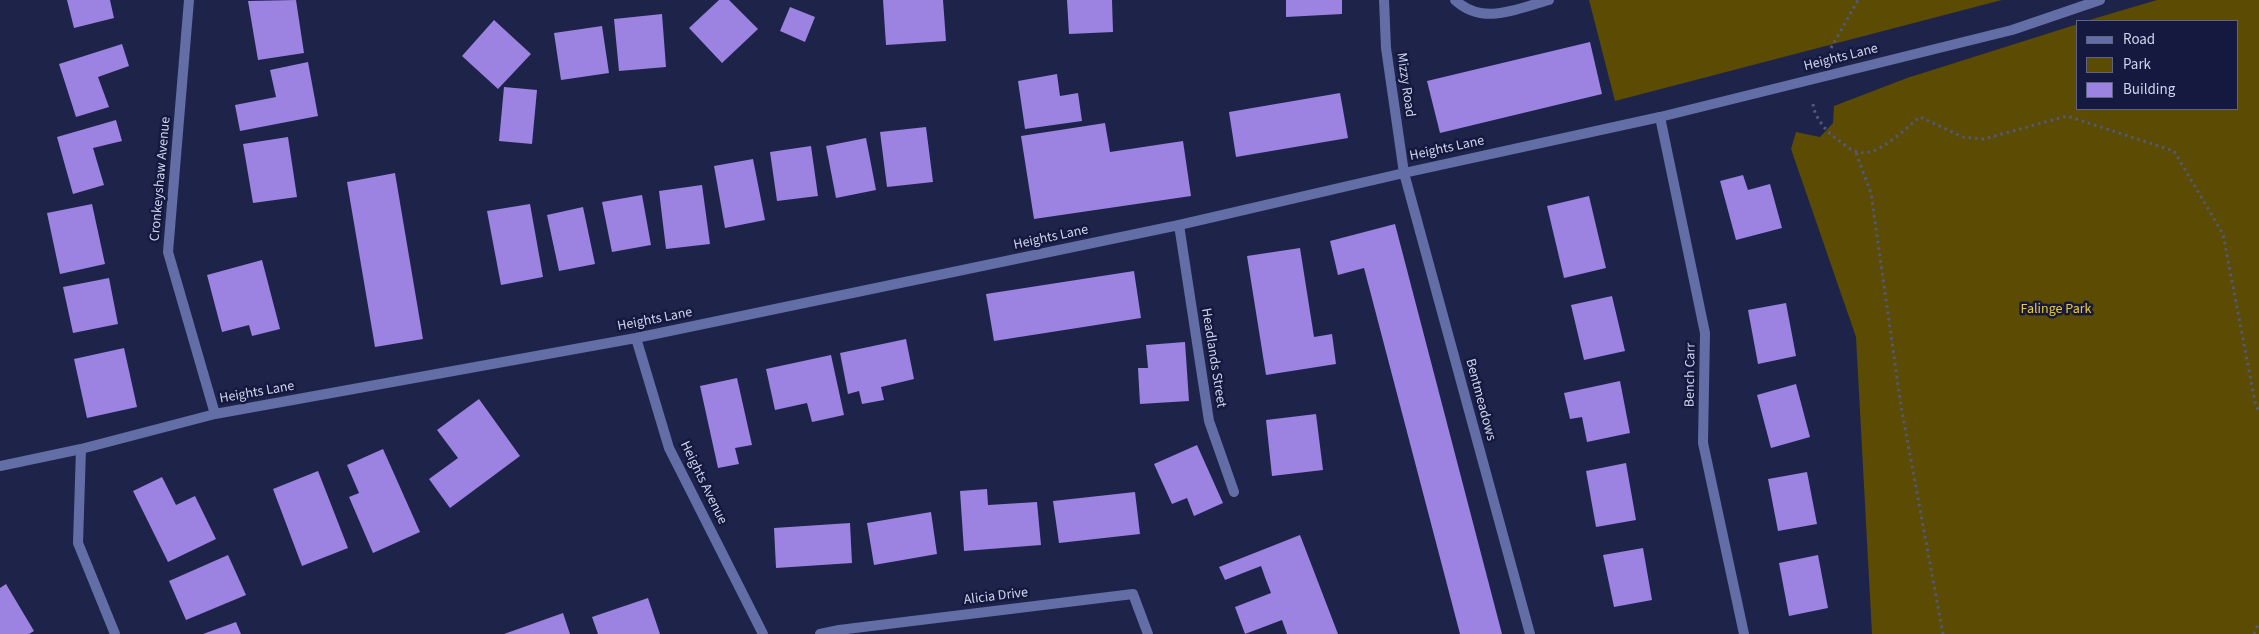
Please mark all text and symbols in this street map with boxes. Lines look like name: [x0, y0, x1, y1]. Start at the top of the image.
legend: [2076, 20, 2239, 110]
text: Road: [2123, 29, 2155, 50]
street label: Heights Lane: [1802, 41, 1880, 75]
street label: Mizzy Road: [1392, 52, 1418, 118]
text: Park: [2123, 54, 2151, 75]
text: Building: [2123, 79, 2175, 100]
street label: Cronkeyshaw Avenue: [147, 116, 175, 242]
street label: Heights Lane: [1408, 133, 1486, 165]
street label: Heights Lane: [1012, 222, 1090, 254]
park label: Falinge Park: [2021, 302, 2091, 318]
street label: Heights Lane: [616, 305, 694, 335]
street label: Headlands Street: [1197, 307, 1229, 409]
street label: Bench Carr: [1682, 343, 1700, 407]
street label: Bentmeadows: [1461, 357, 1499, 443]
street label: Heights Lane: [218, 378, 296, 408]
street label: Heights Avenue: [676, 439, 730, 527]
street label: Alicia Drive: [963, 585, 1029, 609]

